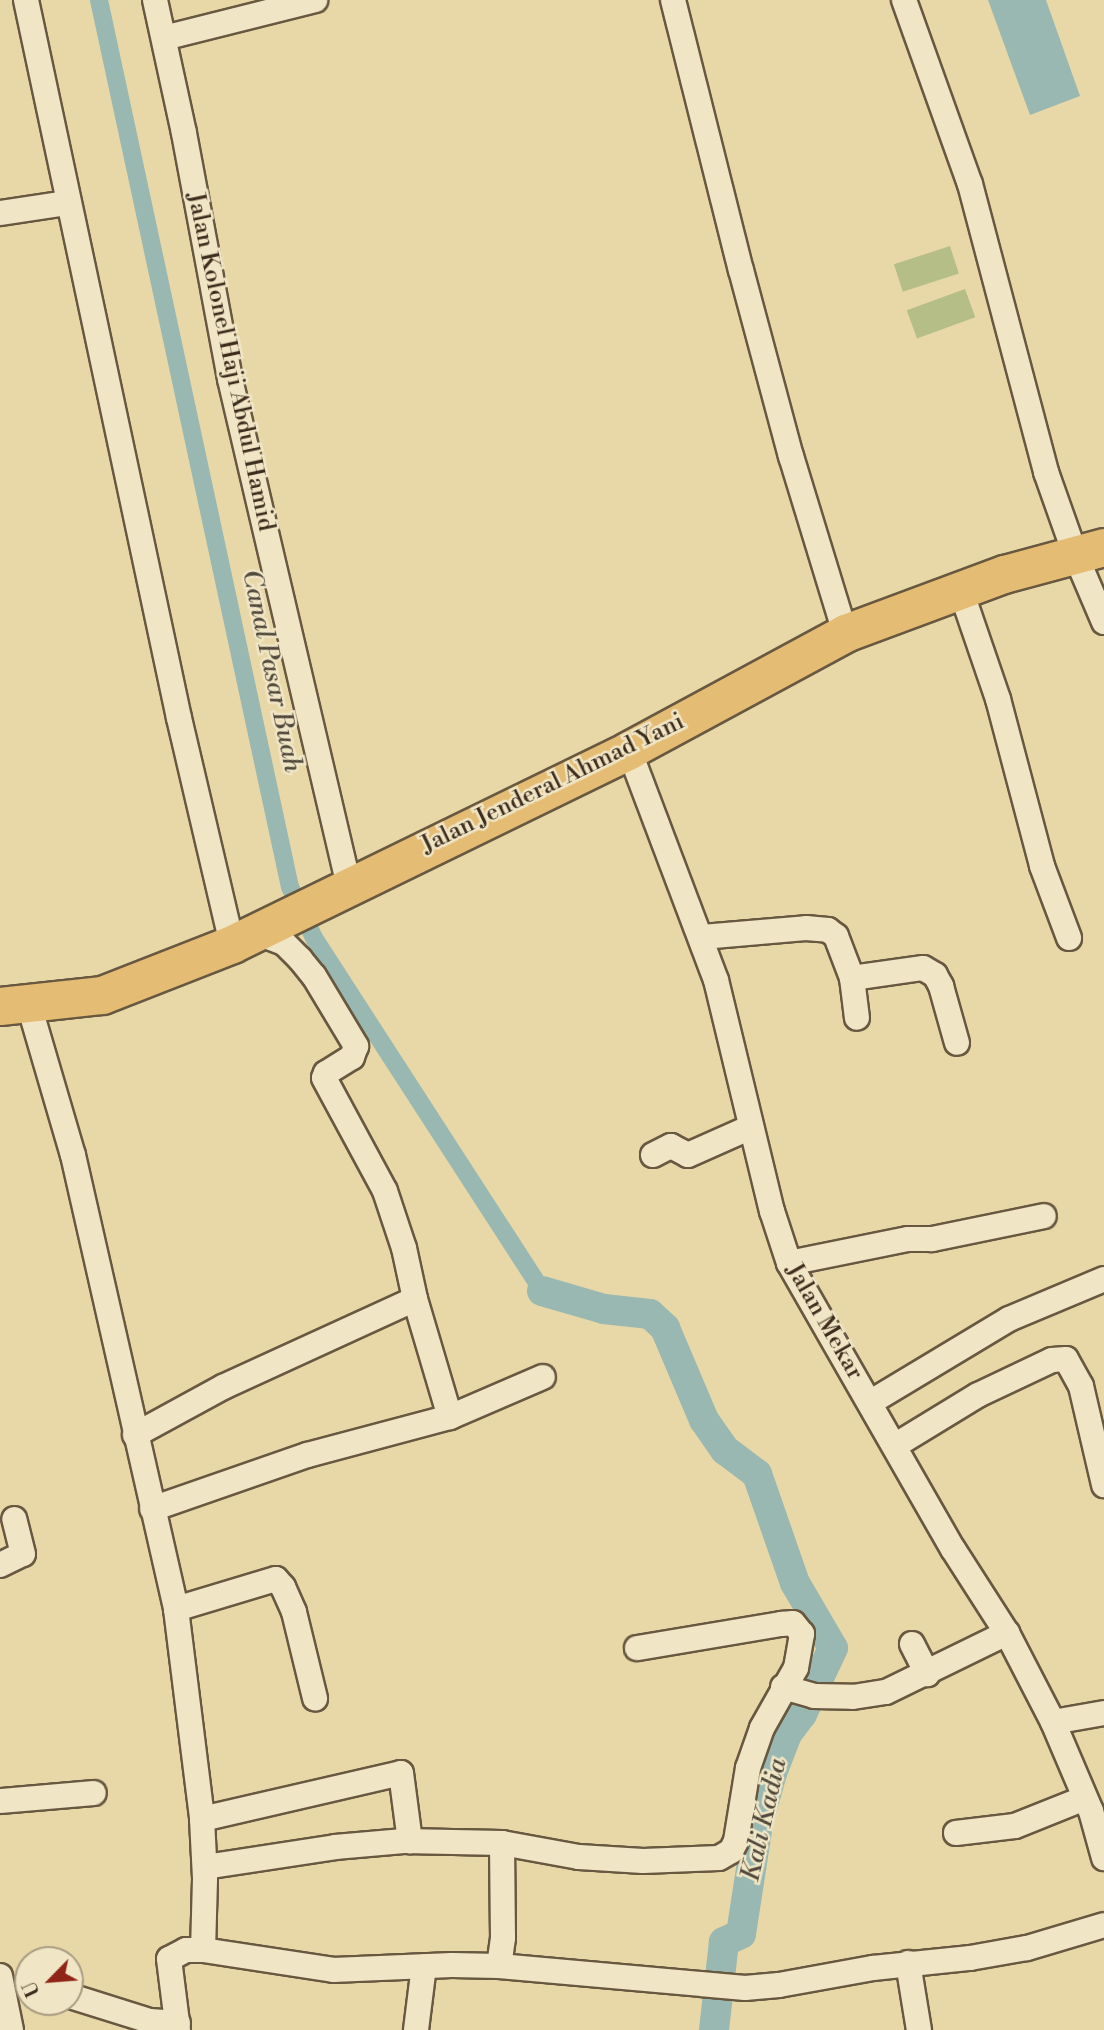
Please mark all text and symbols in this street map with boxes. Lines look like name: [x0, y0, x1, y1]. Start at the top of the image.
street label: Jalan Kolonel Haji Abdul Hamid: [180, 190, 280, 534]
water label: Canal Pasar Buah: [234, 567, 308, 775]
street label: Jalan Jenderal Ahmad Yani: [417, 708, 689, 860]
street label: Jalan Mekar: [779, 1259, 869, 1385]
water label: Kali Kadia: [736, 1755, 794, 1885]
north arrow: [14, 1946, 84, 2016]
text: U: [18, 1977, 46, 2001]

